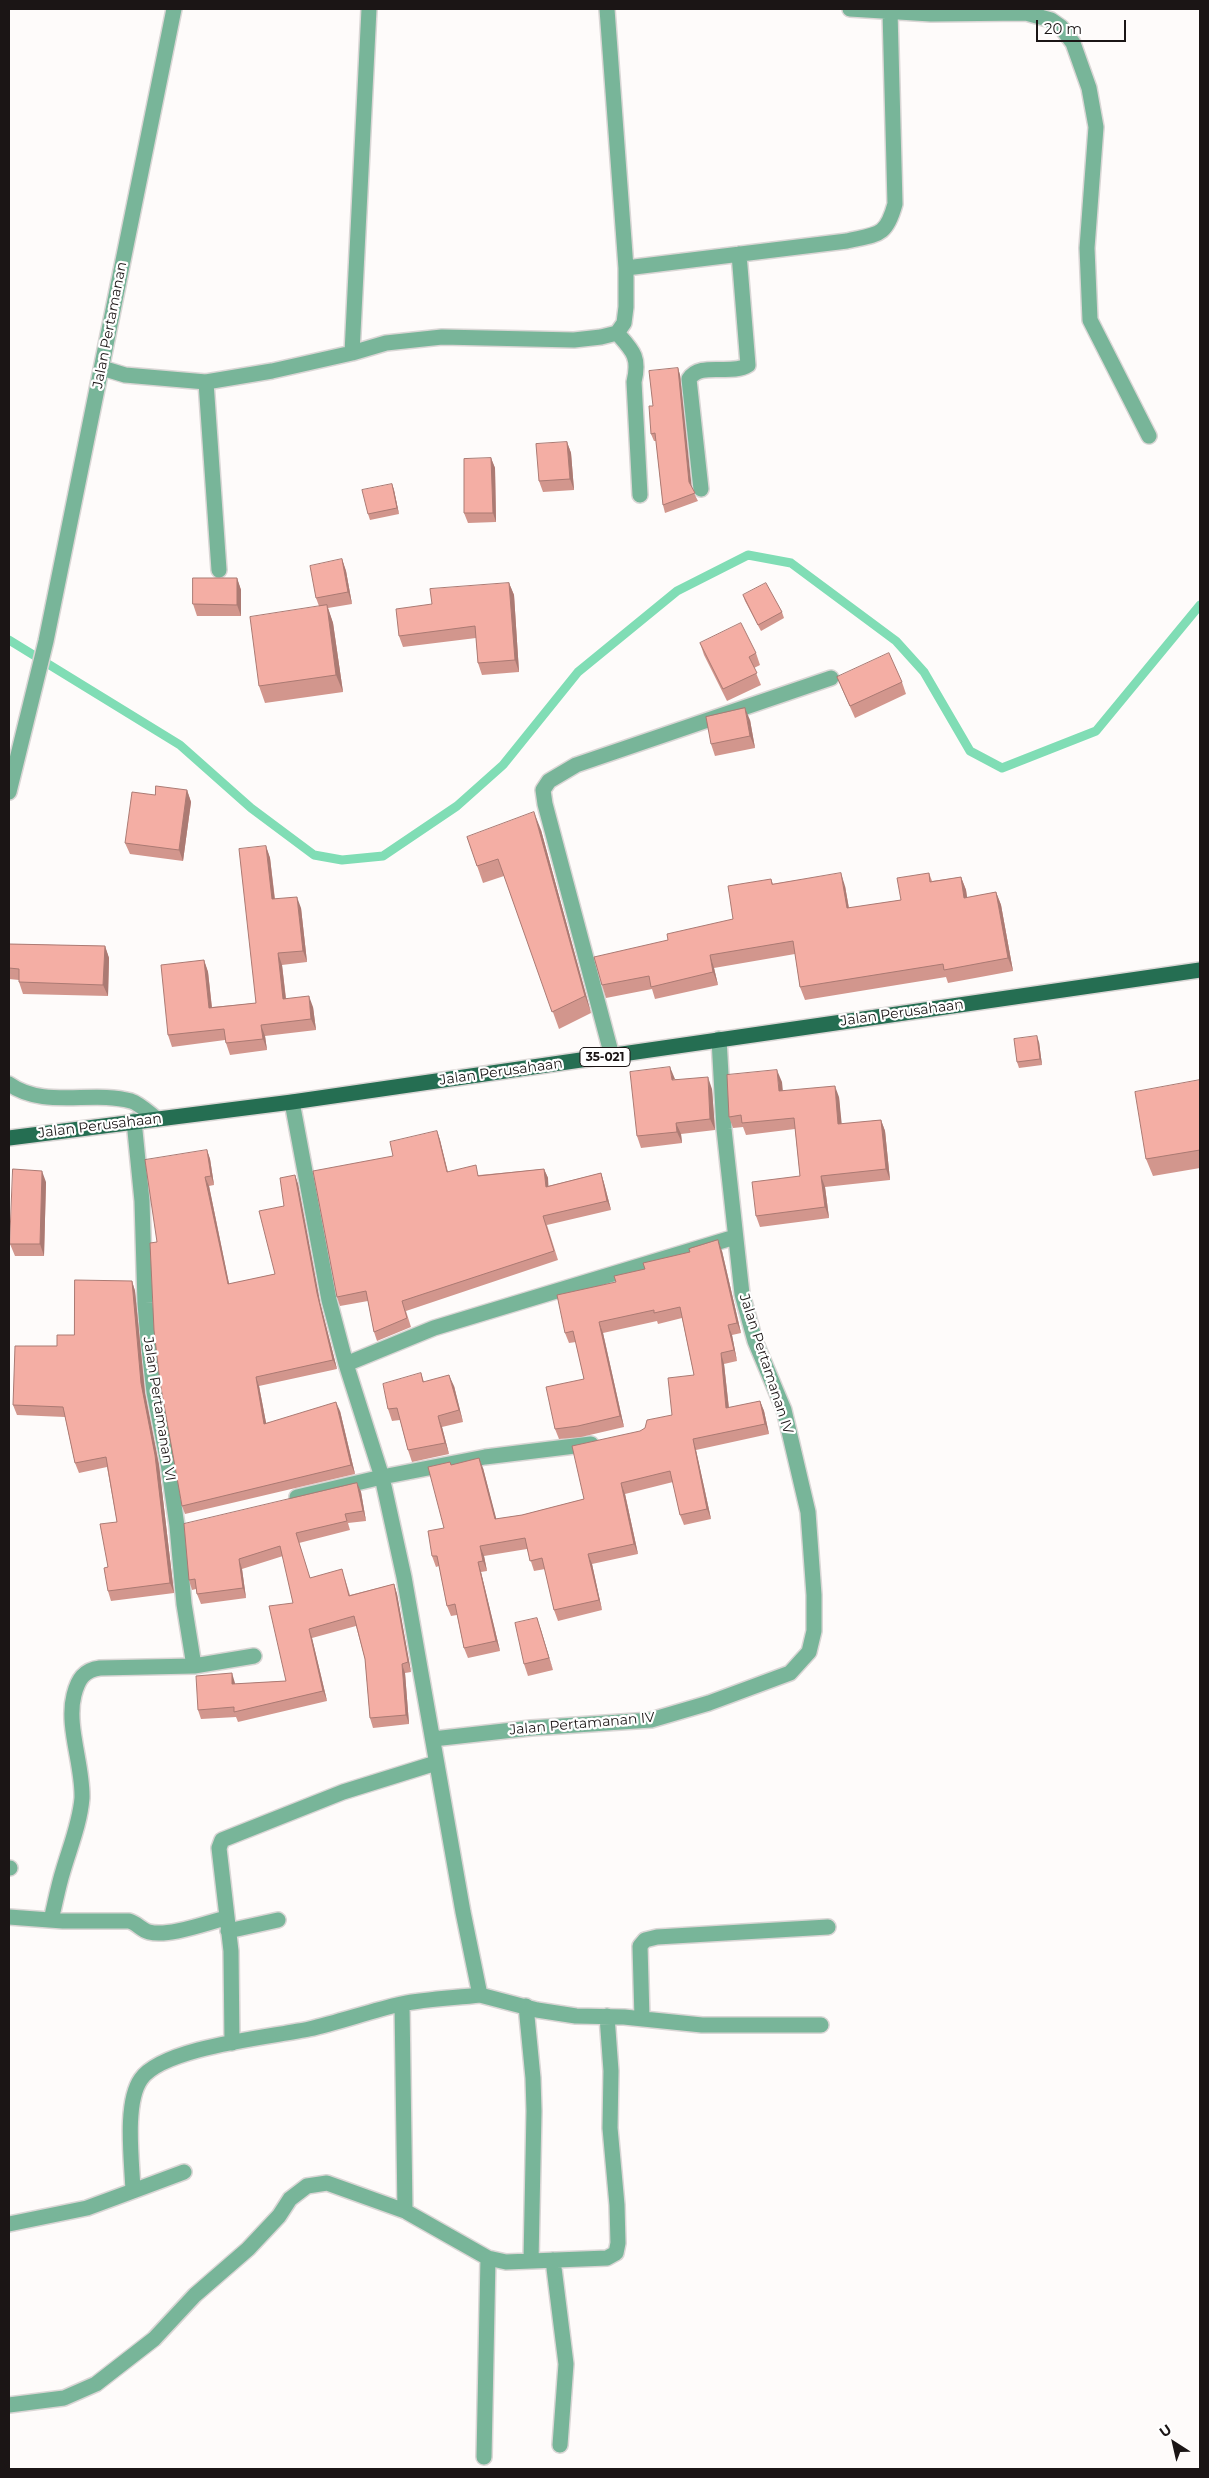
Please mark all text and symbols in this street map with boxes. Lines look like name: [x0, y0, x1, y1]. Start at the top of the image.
scale bar: [1039, 10, 1129, 42]
text: 20 m: [1044, 19, 1082, 38]
street label: Jalan Pertamanan: [89, 260, 131, 390]
street label: Jalan Perusahaan: [839, 996, 965, 1030]
road number: 35-021: [580, 1048, 630, 1066]
street label: Jalan Perusahaan: [438, 1055, 564, 1089]
street label: Jalan Perusahaan: [37, 1110, 163, 1142]
street label: Jalan Pertamanan IV: [735, 1292, 797, 1436]
street label: Jalan Pertamanan VI: [139, 1336, 179, 1482]
street label: Jalan Pertamanan IV: [509, 1709, 655, 1739]
north arrow: [1149, 2418, 1199, 2468]
text: U: [1156, 2420, 1175, 2441]

